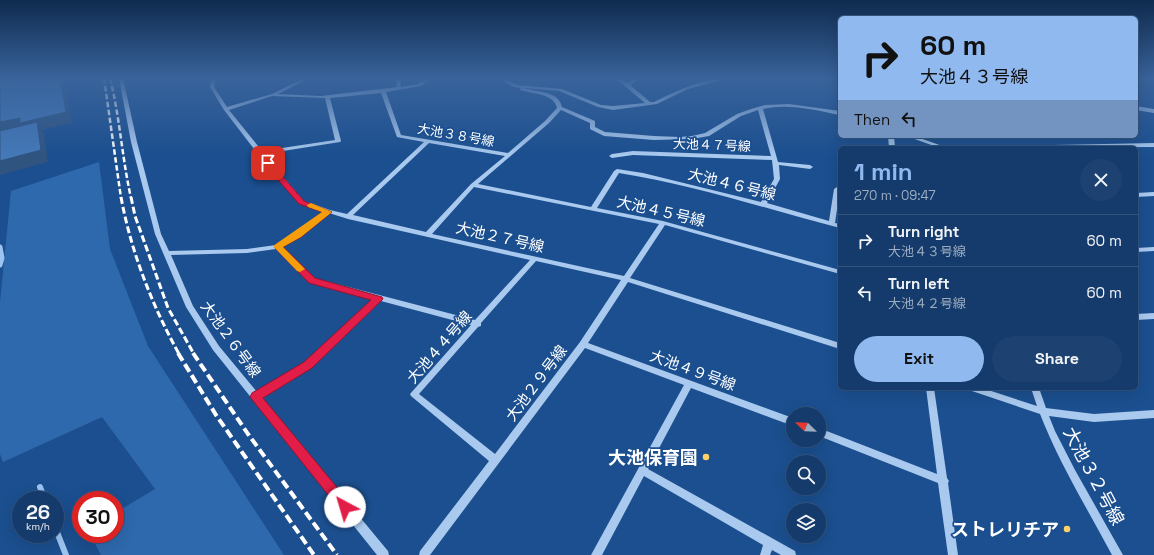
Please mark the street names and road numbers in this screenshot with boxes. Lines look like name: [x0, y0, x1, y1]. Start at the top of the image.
street label: 大池３８号線: [416, 120, 496, 150]
street label: 大池４７号線: [673, 135, 751, 155]
street label: 大池４６号線: [686, 164, 778, 204]
street label: 大池４５号線: [615, 192, 707, 230]
street label: 大池２７号線: [454, 218, 546, 256]
street label: 大池２６号線: [197, 297, 265, 381]
street label: 大池４４号線: [402, 307, 476, 387]
street label: 大池２９号線: [501, 341, 571, 425]
street label: 大池４９号線: [647, 346, 739, 394]
street label: 大池３２号線: [1058, 423, 1130, 529]

